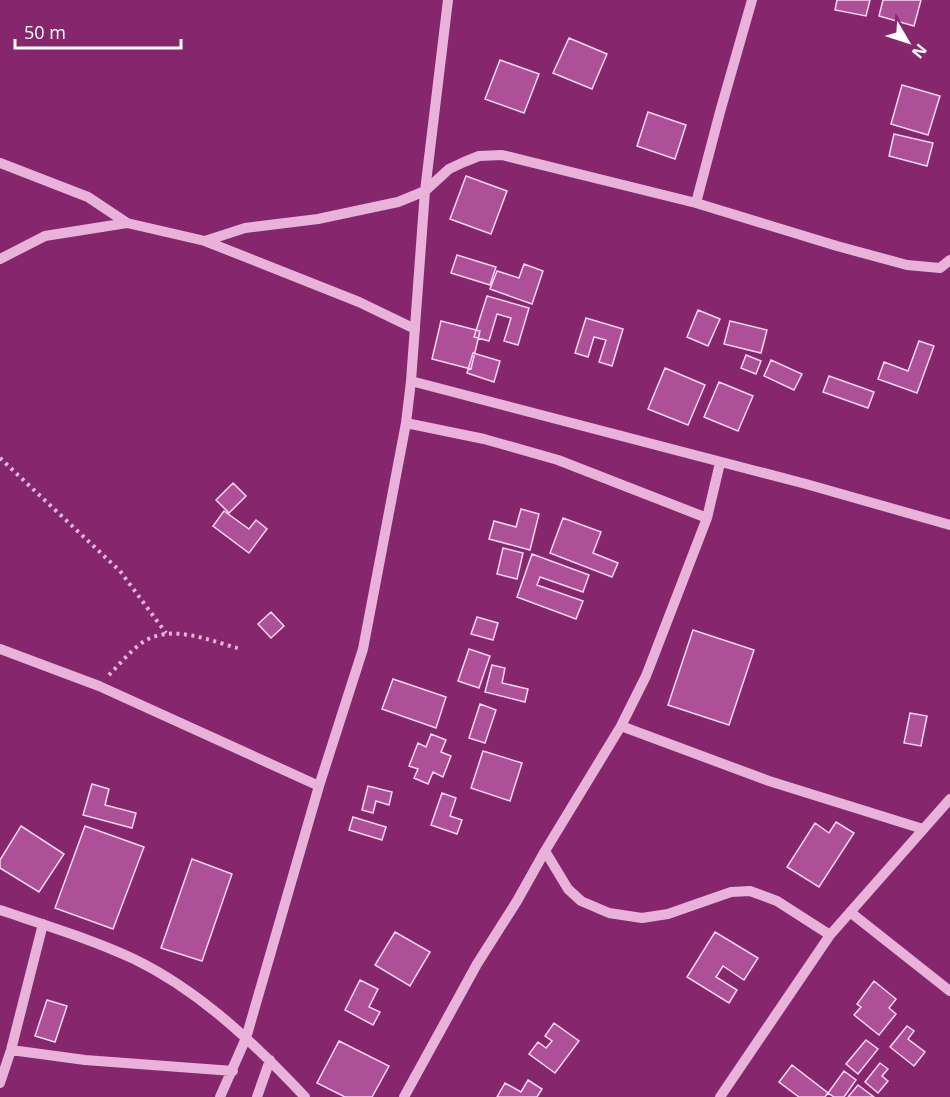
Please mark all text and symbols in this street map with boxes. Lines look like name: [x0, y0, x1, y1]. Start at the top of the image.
scale bar: [15, 12, 182, 50]
north arrow: [878, 12, 938, 72]
text: 50 m: [24, 20, 66, 44]
text: N: [907, 39, 932, 63]

